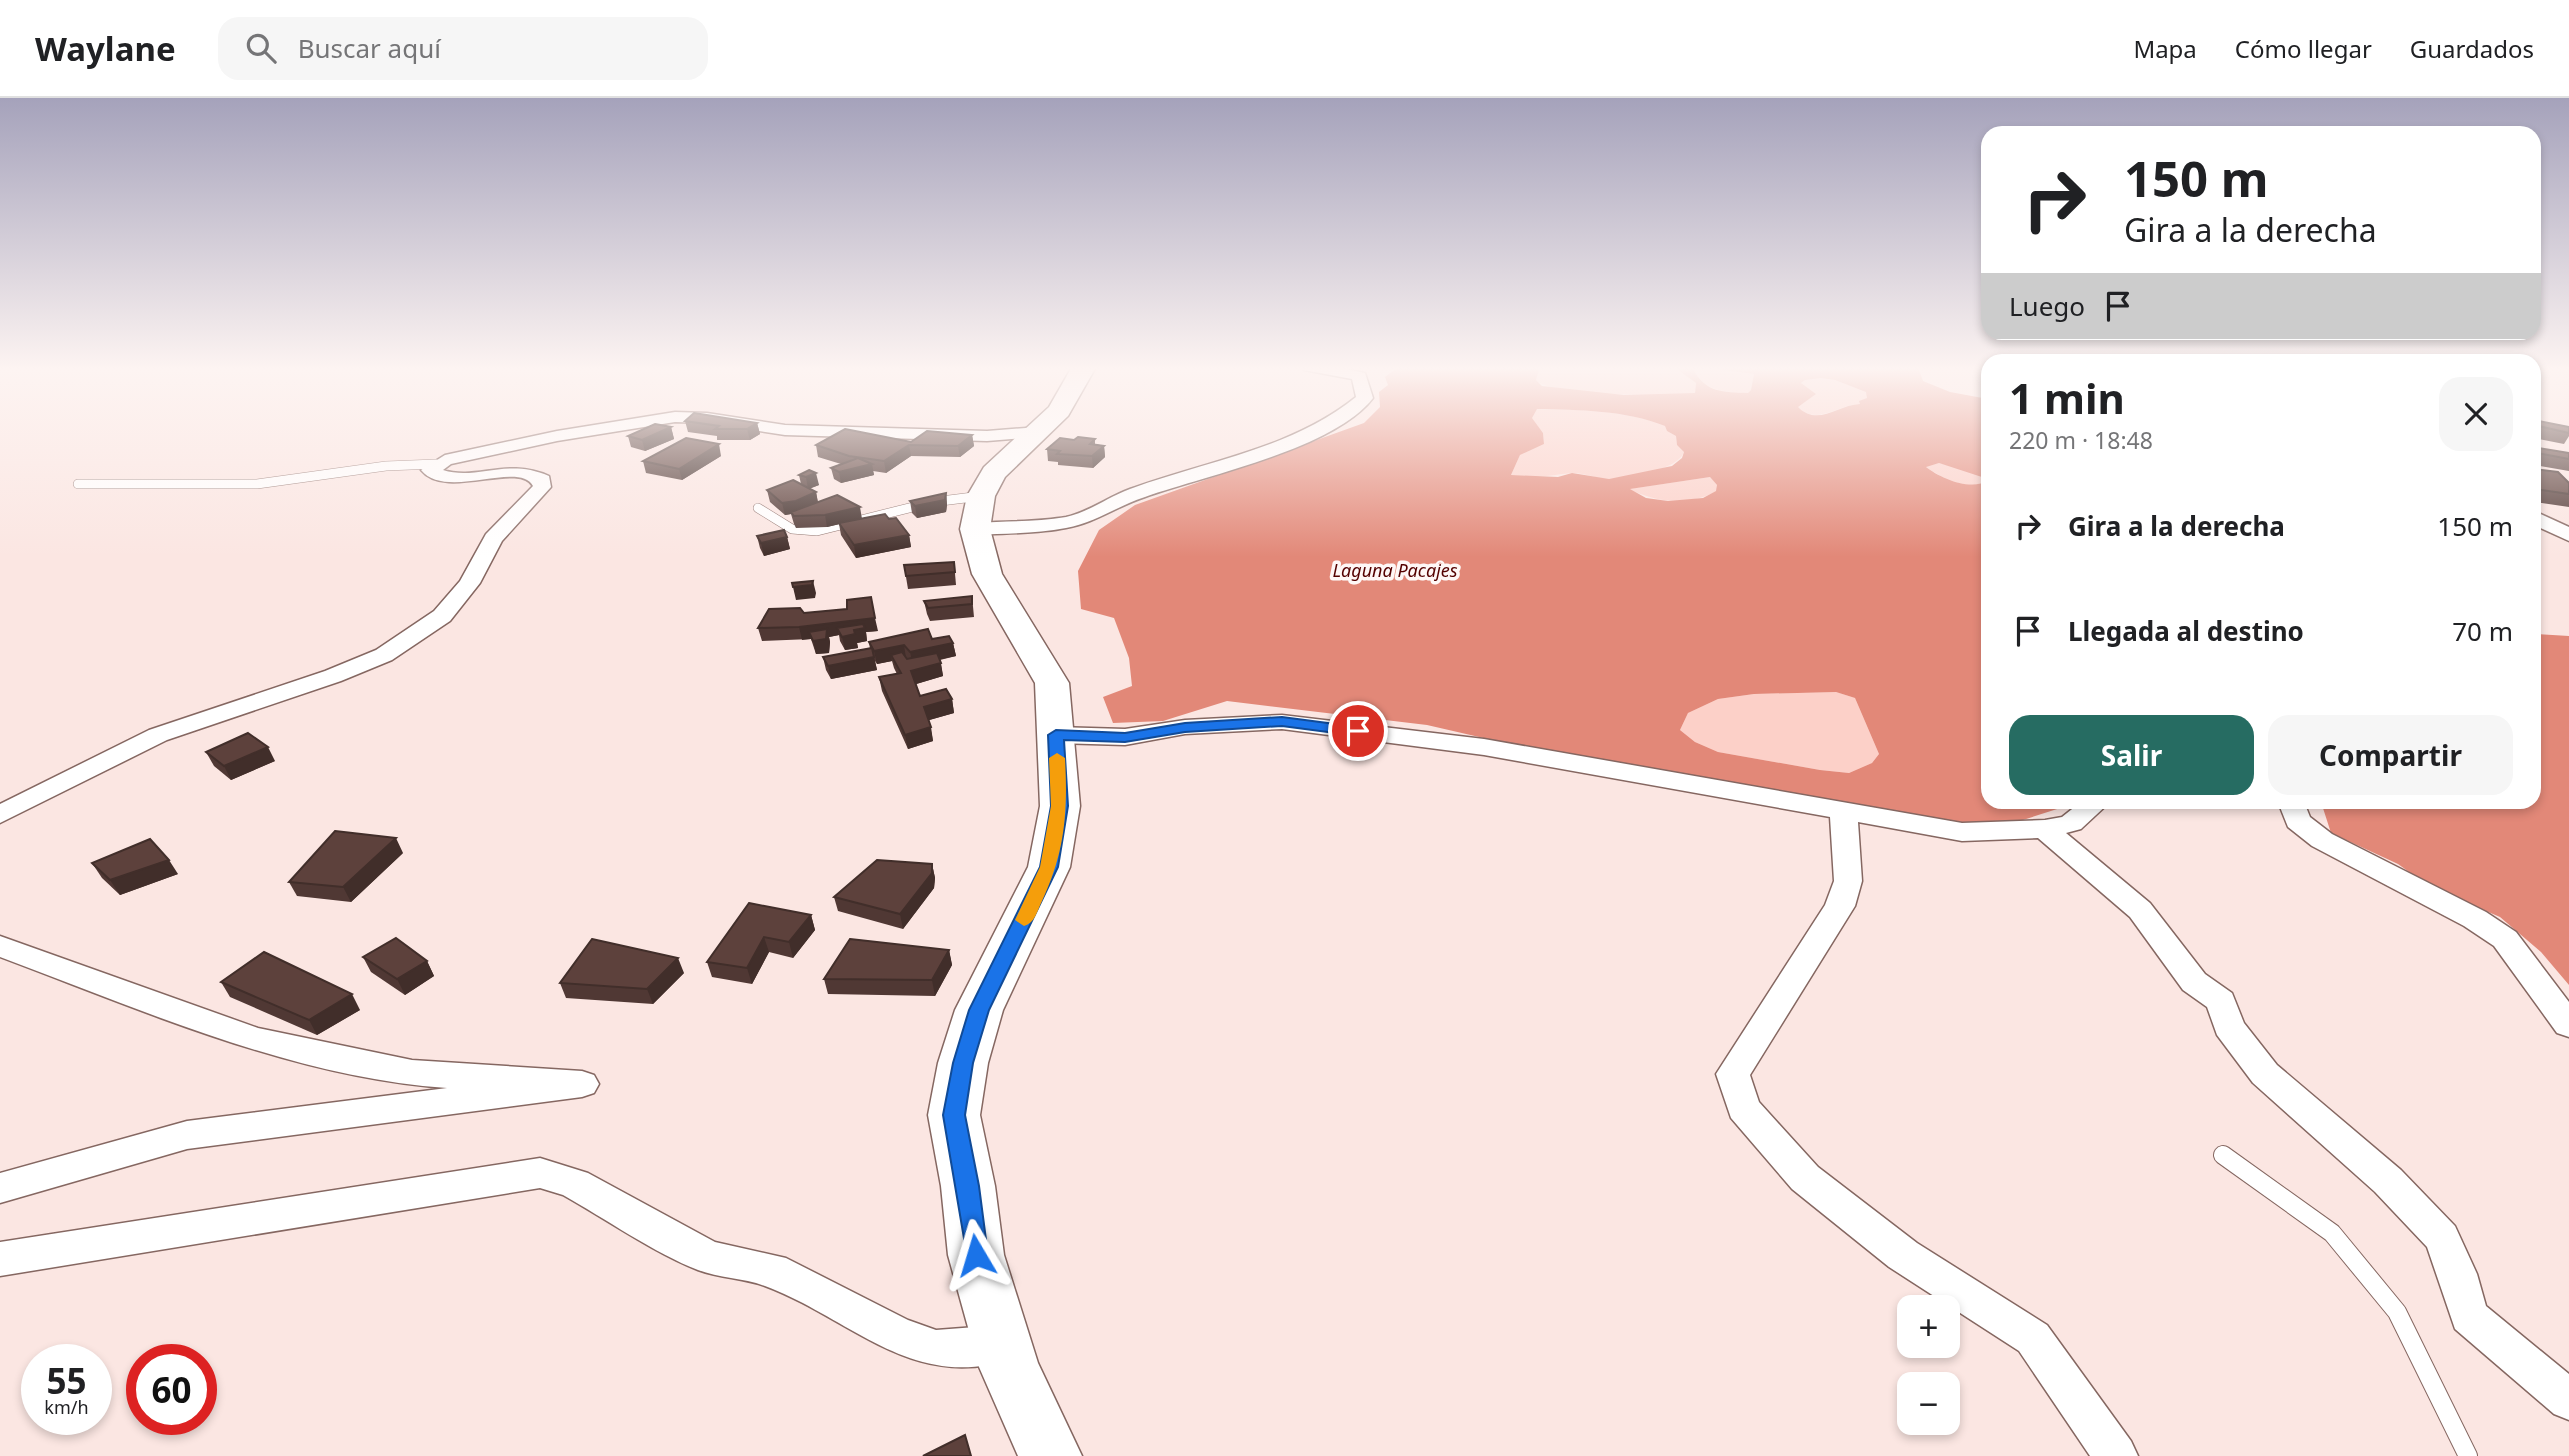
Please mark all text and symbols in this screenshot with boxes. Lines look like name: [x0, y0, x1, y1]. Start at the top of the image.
search box: [218, 17, 708, 80]
text: Waylane: [35, 26, 176, 71]
icon: search: [242, 29, 280, 67]
text: Buscar aquí: [298, 30, 441, 66]
text: Mapa: [2133, 32, 2197, 65]
text: Cómo llegar: [2235, 32, 2372, 65]
text: Guardados: [2410, 32, 2534, 65]
text: 150 m: [2124, 145, 2269, 211]
icon: right: [2009, 154, 2100, 245]
text: Gira a la derecha: [2124, 208, 2377, 251]
icon: arrive: [2099, 287, 2137, 325]
text: Luego: [2009, 288, 2085, 324]
text: 1 min: [2009, 369, 2125, 426]
button: close: [2439, 377, 2513, 451]
text: 220 m · 18:48: [2009, 424, 2153, 456]
icon: right: [2009, 507, 2047, 545]
text: Gira a la derecha: [2068, 508, 2285, 544]
text: 150 m: [2437, 508, 2513, 544]
water label: Laguna Pacajes: [1332, 558, 1458, 582]
icon: arrive: [2009, 612, 2047, 650]
text: Llegada al destino: [2068, 613, 2304, 649]
text: 70 m: [2452, 613, 2513, 649]
pin: [1328, 701, 1388, 761]
icon: arrive: [1339, 712, 1377, 750]
button: Salir: [2009, 715, 2254, 795]
button: Compartir: [2268, 715, 2513, 795]
position arrow: [939, 1218, 1013, 1292]
map controls: [1897, 1295, 1960, 1435]
button: +: [1897, 1295, 1960, 1358]
speed limit sign: 60: [126, 1344, 217, 1435]
text: 55: [46, 1357, 87, 1404]
button: −: [1897, 1372, 1960, 1435]
text: km/h: [44, 1395, 89, 1419]

